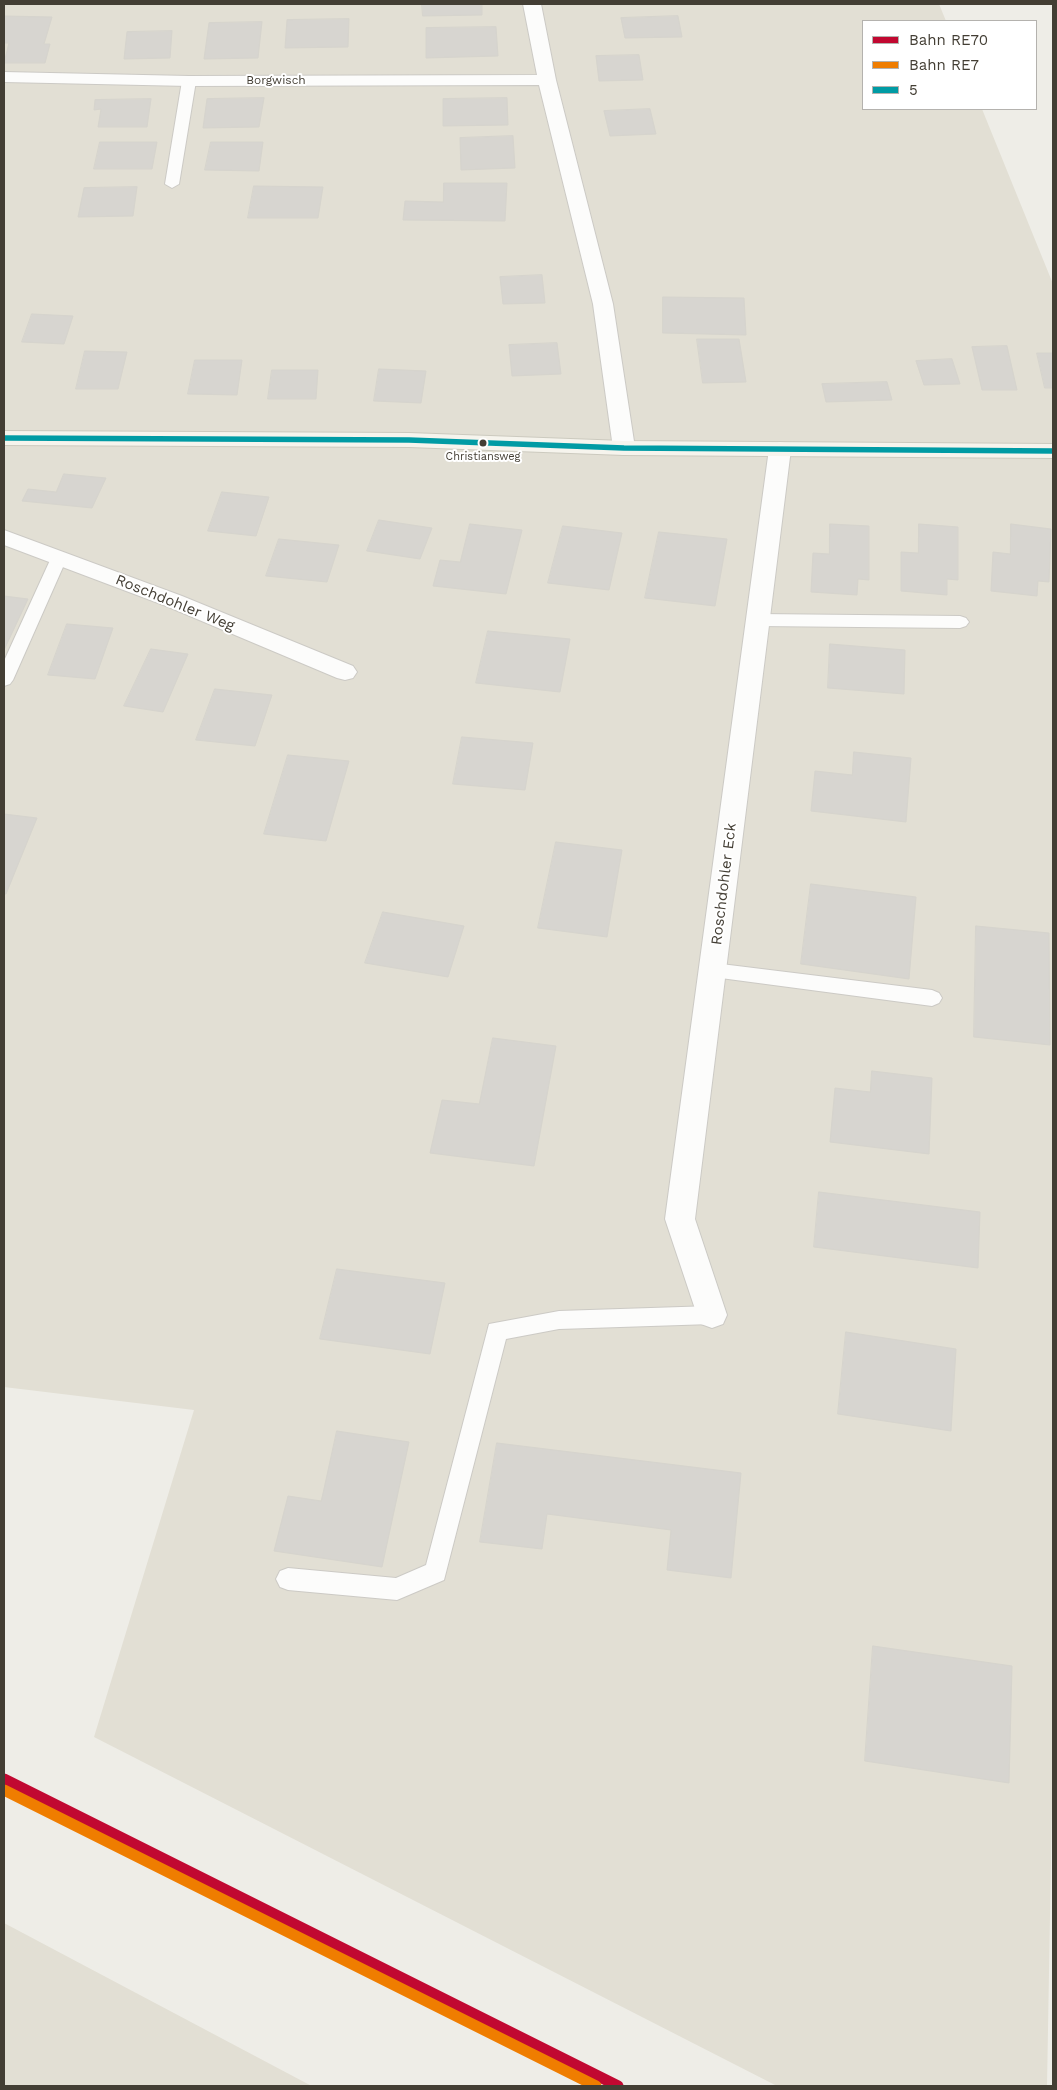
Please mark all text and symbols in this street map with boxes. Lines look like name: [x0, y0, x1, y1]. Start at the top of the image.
legend: [862, 20, 1037, 110]
text: Bahn RE70: [909, 31, 988, 49]
text: Bahn RE7: [909, 56, 979, 74]
street label: Borgwisch: [246, 73, 306, 87]
text: 5: [909, 81, 918, 99]
marker: Christiansweg: [478, 438, 488, 448]
place label: Christiansweg: [446, 450, 520, 464]
street label: Roschdohler Weg: [113, 571, 237, 635]
street label: Roschdohler Eck: [708, 822, 740, 946]

